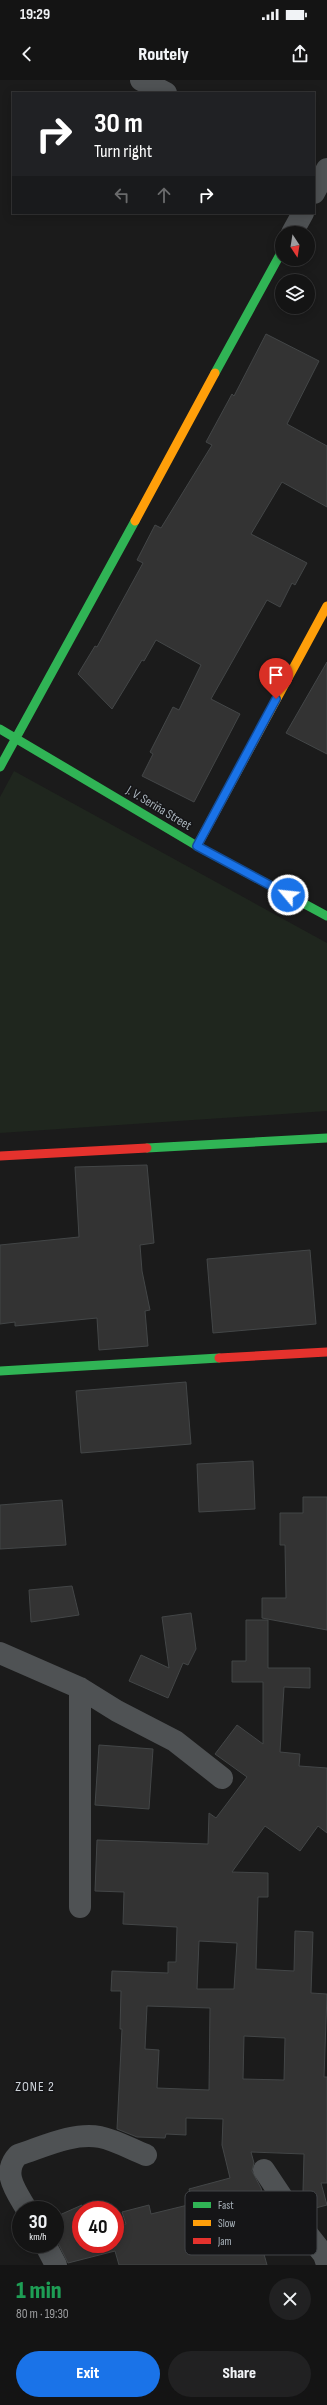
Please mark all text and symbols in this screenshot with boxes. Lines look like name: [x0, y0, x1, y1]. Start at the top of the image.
text: 19:29: [20, 5, 50, 24]
icon: back: [16, 43, 38, 65]
icon: share: [289, 43, 311, 65]
text: Routely: [138, 44, 189, 65]
text: 30 m: [94, 107, 143, 140]
icon: right: [28, 108, 80, 160]
text: Turn right: [94, 141, 152, 162]
icon: left: [111, 184, 133, 206]
icon: ahead: [153, 184, 175, 206]
icon: right: [195, 184, 217, 206]
north arrow: [275, 226, 315, 266]
map controls: [275, 226, 315, 314]
button: layers: [275, 274, 315, 314]
pin: [259, 658, 293, 699]
icon: arrive: [265, 664, 287, 686]
street label: J. V. Seriña Street: [123, 782, 195, 834]
position arrow: [267, 874, 309, 916]
district label: ZONE 2: [15, 2078, 55, 2095]
legend: [185, 2191, 317, 2255]
text: Fast: [218, 2199, 234, 2212]
speed limit sign: 40: [72, 2201, 124, 2253]
text: 30: [29, 2210, 47, 2234]
text: Slow: [218, 2217, 235, 2230]
text: km/h: [29, 2231, 47, 2243]
text: Jam: [217, 2235, 232, 2248]
text: 1 min: [16, 2276, 62, 2305]
button: close: [269, 2278, 311, 2320]
text: 80 m · 19:30: [16, 2306, 69, 2322]
button: Exit: [16, 2351, 160, 2397]
button: Share: [168, 2351, 311, 2397]

